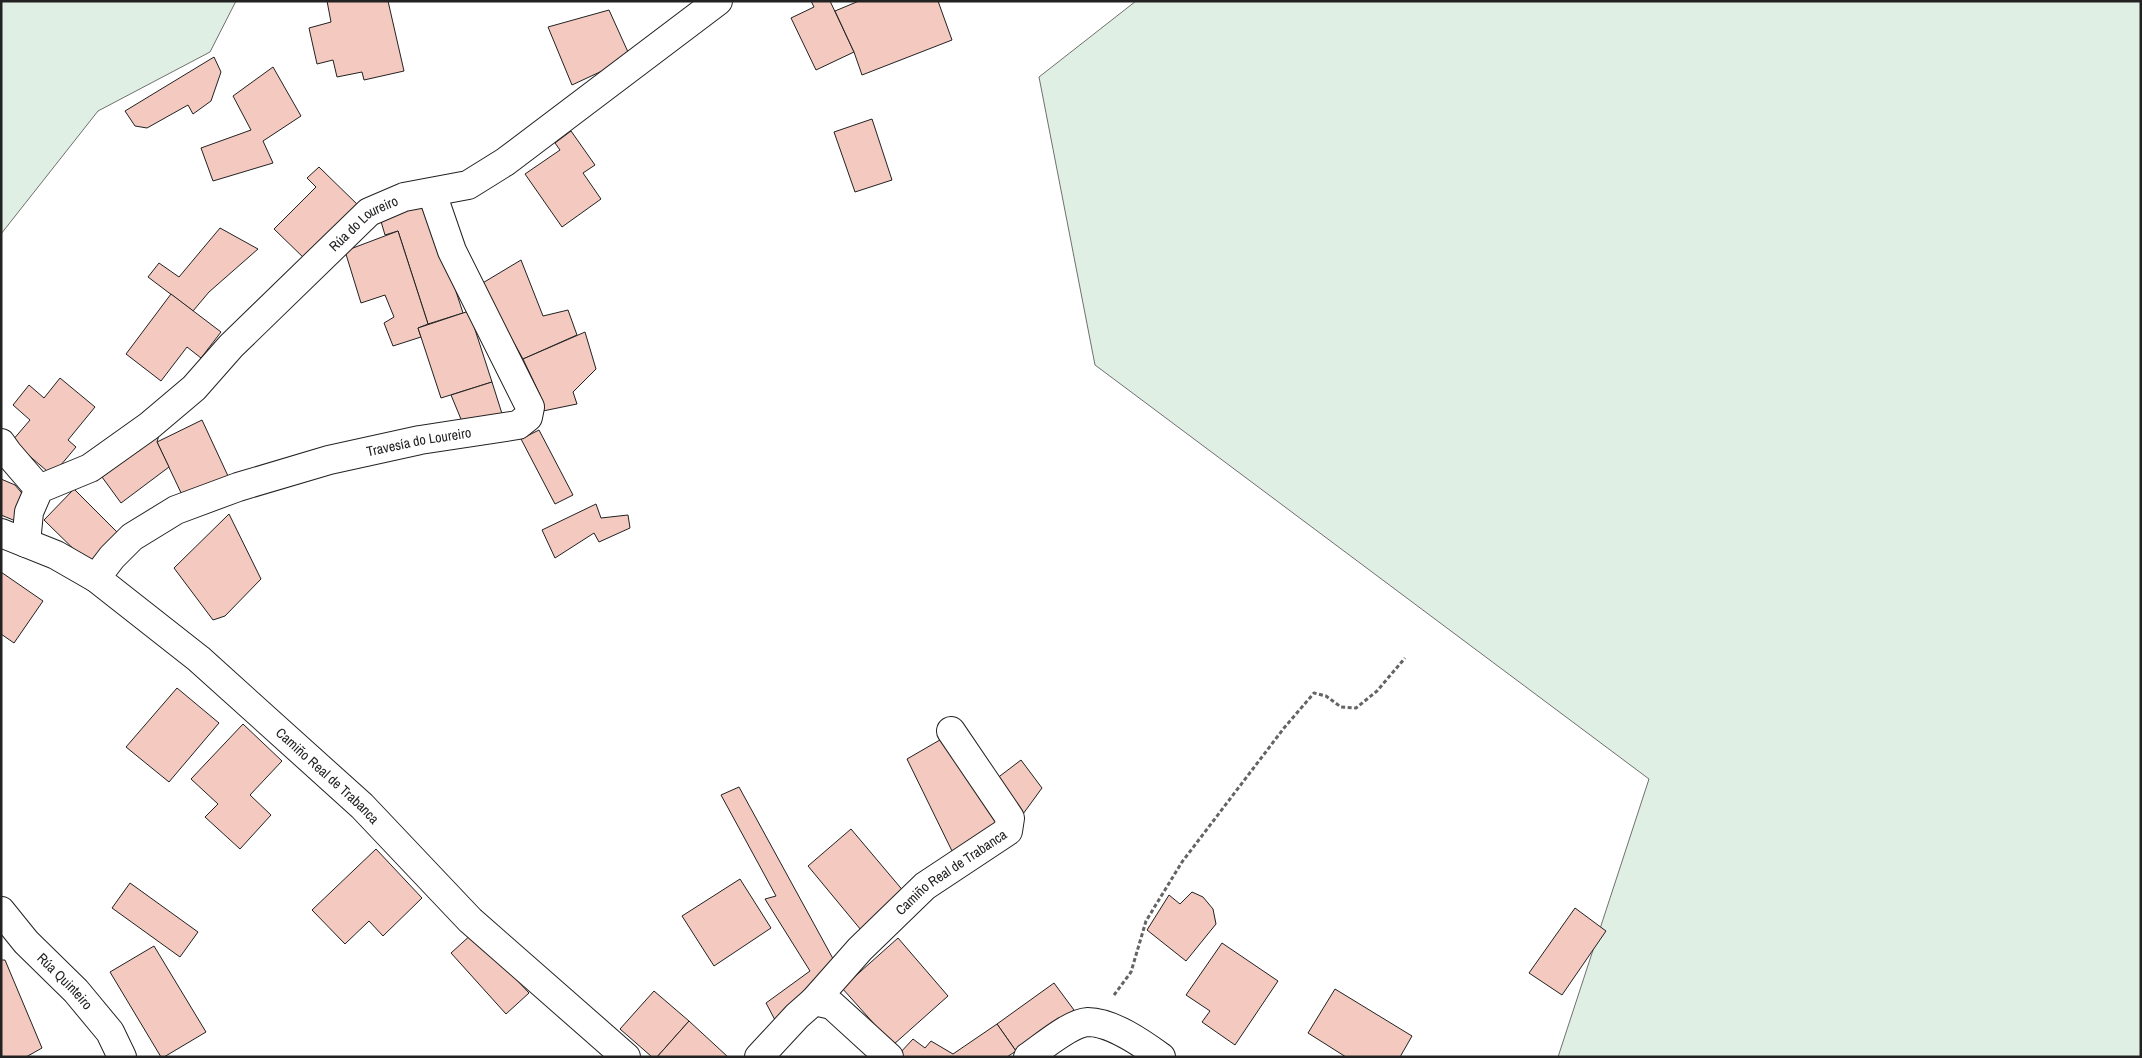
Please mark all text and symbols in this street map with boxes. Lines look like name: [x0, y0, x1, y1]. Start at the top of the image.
street label: Rúa do Loureiro: [325, 192, 401, 255]
street label: Travesía do Loureiro: [365, 423, 472, 461]
street label: Camiño Real de Trabanca: [272, 724, 384, 828]
street label: Camiño Real de Trabanca: [891, 825, 1011, 919]
street label: Rúa Quinteiro: [33, 949, 97, 1013]

